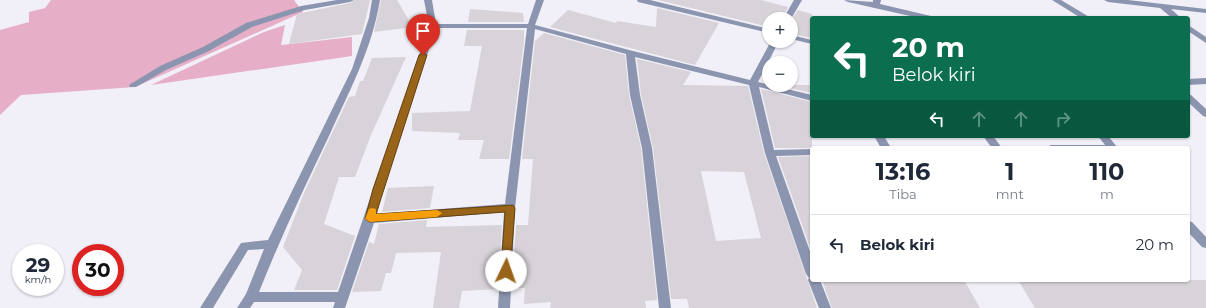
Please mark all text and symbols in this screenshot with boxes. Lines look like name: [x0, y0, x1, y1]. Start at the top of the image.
map controls: [762, 12, 798, 92]
button: +: [762, 12, 798, 48]
pin: [406, 14, 440, 55]
icon: arrive: [412, 20, 434, 42]
text: 20 m: [892, 30, 965, 64]
icon: left: [826, 32, 878, 84]
button: −: [762, 56, 798, 92]
text: Belok kiri: [892, 64, 976, 86]
icon: left: [926, 108, 948, 130]
icon: ahead: [968, 108, 990, 130]
icon: ahead: [1010, 108, 1032, 130]
icon: right: [1052, 108, 1074, 130]
text: 13:16: [876, 157, 930, 186]
text: 1: [1005, 157, 1014, 186]
text: 110: [1089, 157, 1124, 186]
text: Tiba: [889, 186, 917, 202]
text: mnt: [996, 186, 1024, 202]
text: m: [1100, 186, 1114, 202]
icon: left: [826, 234, 848, 256]
text: Belok kiri: [860, 235, 935, 254]
text: 20 m: [1136, 235, 1174, 254]
speed limit sign: 30: [72, 244, 124, 296]
position arrow: [485, 250, 527, 292]
text: 29: [26, 253, 50, 277]
text: km/h: [25, 273, 51, 286]

